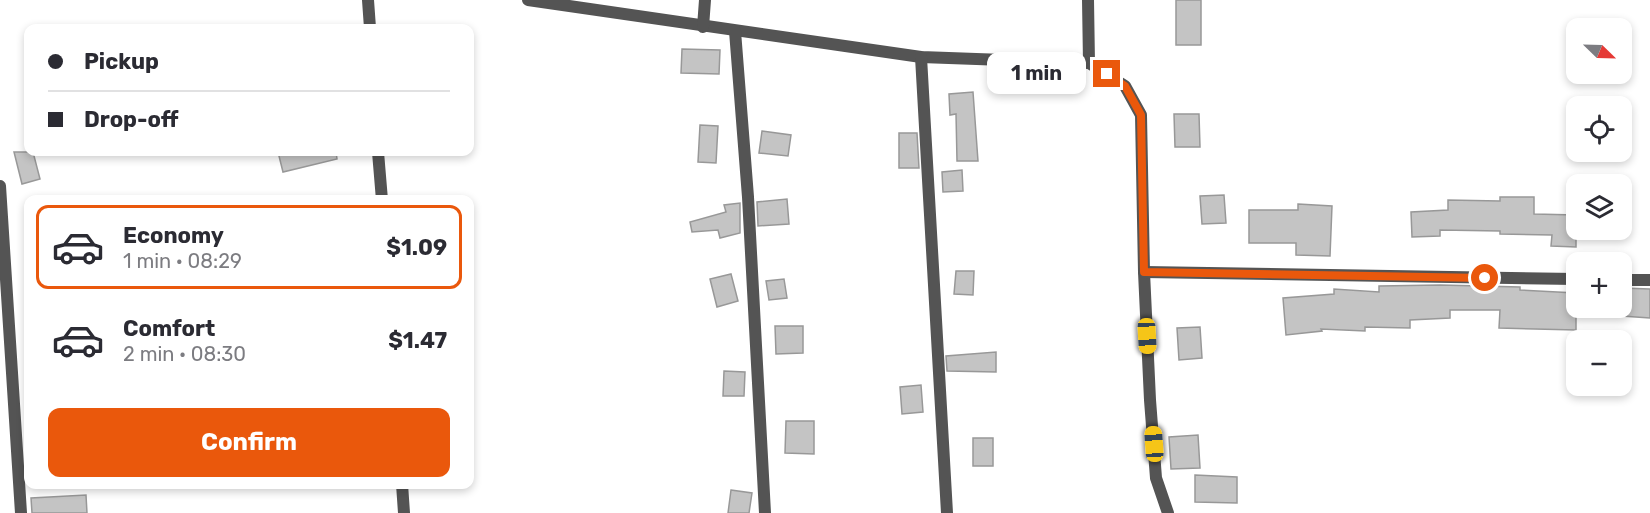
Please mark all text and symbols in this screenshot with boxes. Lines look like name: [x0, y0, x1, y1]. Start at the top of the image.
north arrow: [1566, 18, 1632, 84]
map controls: [1566, 18, 1632, 396]
text: Pickup: [84, 48, 159, 75]
callout: 1 min: [987, 53, 1086, 95]
route end: [1093, 60, 1120, 87]
text: 1 min: [1011, 61, 1062, 85]
button: locate: [1566, 96, 1632, 162]
text: Drop-off: [84, 106, 179, 133]
button: layers: [1566, 174, 1632, 240]
icon: car: [51, 220, 105, 274]
text: Economy: [123, 222, 224, 249]
text: $1.09: [386, 234, 447, 261]
text: 1 min · 08:29: [123, 249, 242, 273]
button: +: [1566, 252, 1632, 318]
route start: [1471, 264, 1498, 291]
icon: car: [51, 313, 105, 367]
text: Comfort: [123, 315, 215, 342]
car: [1137, 318, 1157, 354]
text: $1.47: [388, 327, 447, 354]
button: −: [1566, 330, 1632, 396]
text: 2 min · 08:30: [123, 342, 246, 366]
button: Confirm: [48, 408, 450, 477]
car: [1144, 425, 1164, 463]

